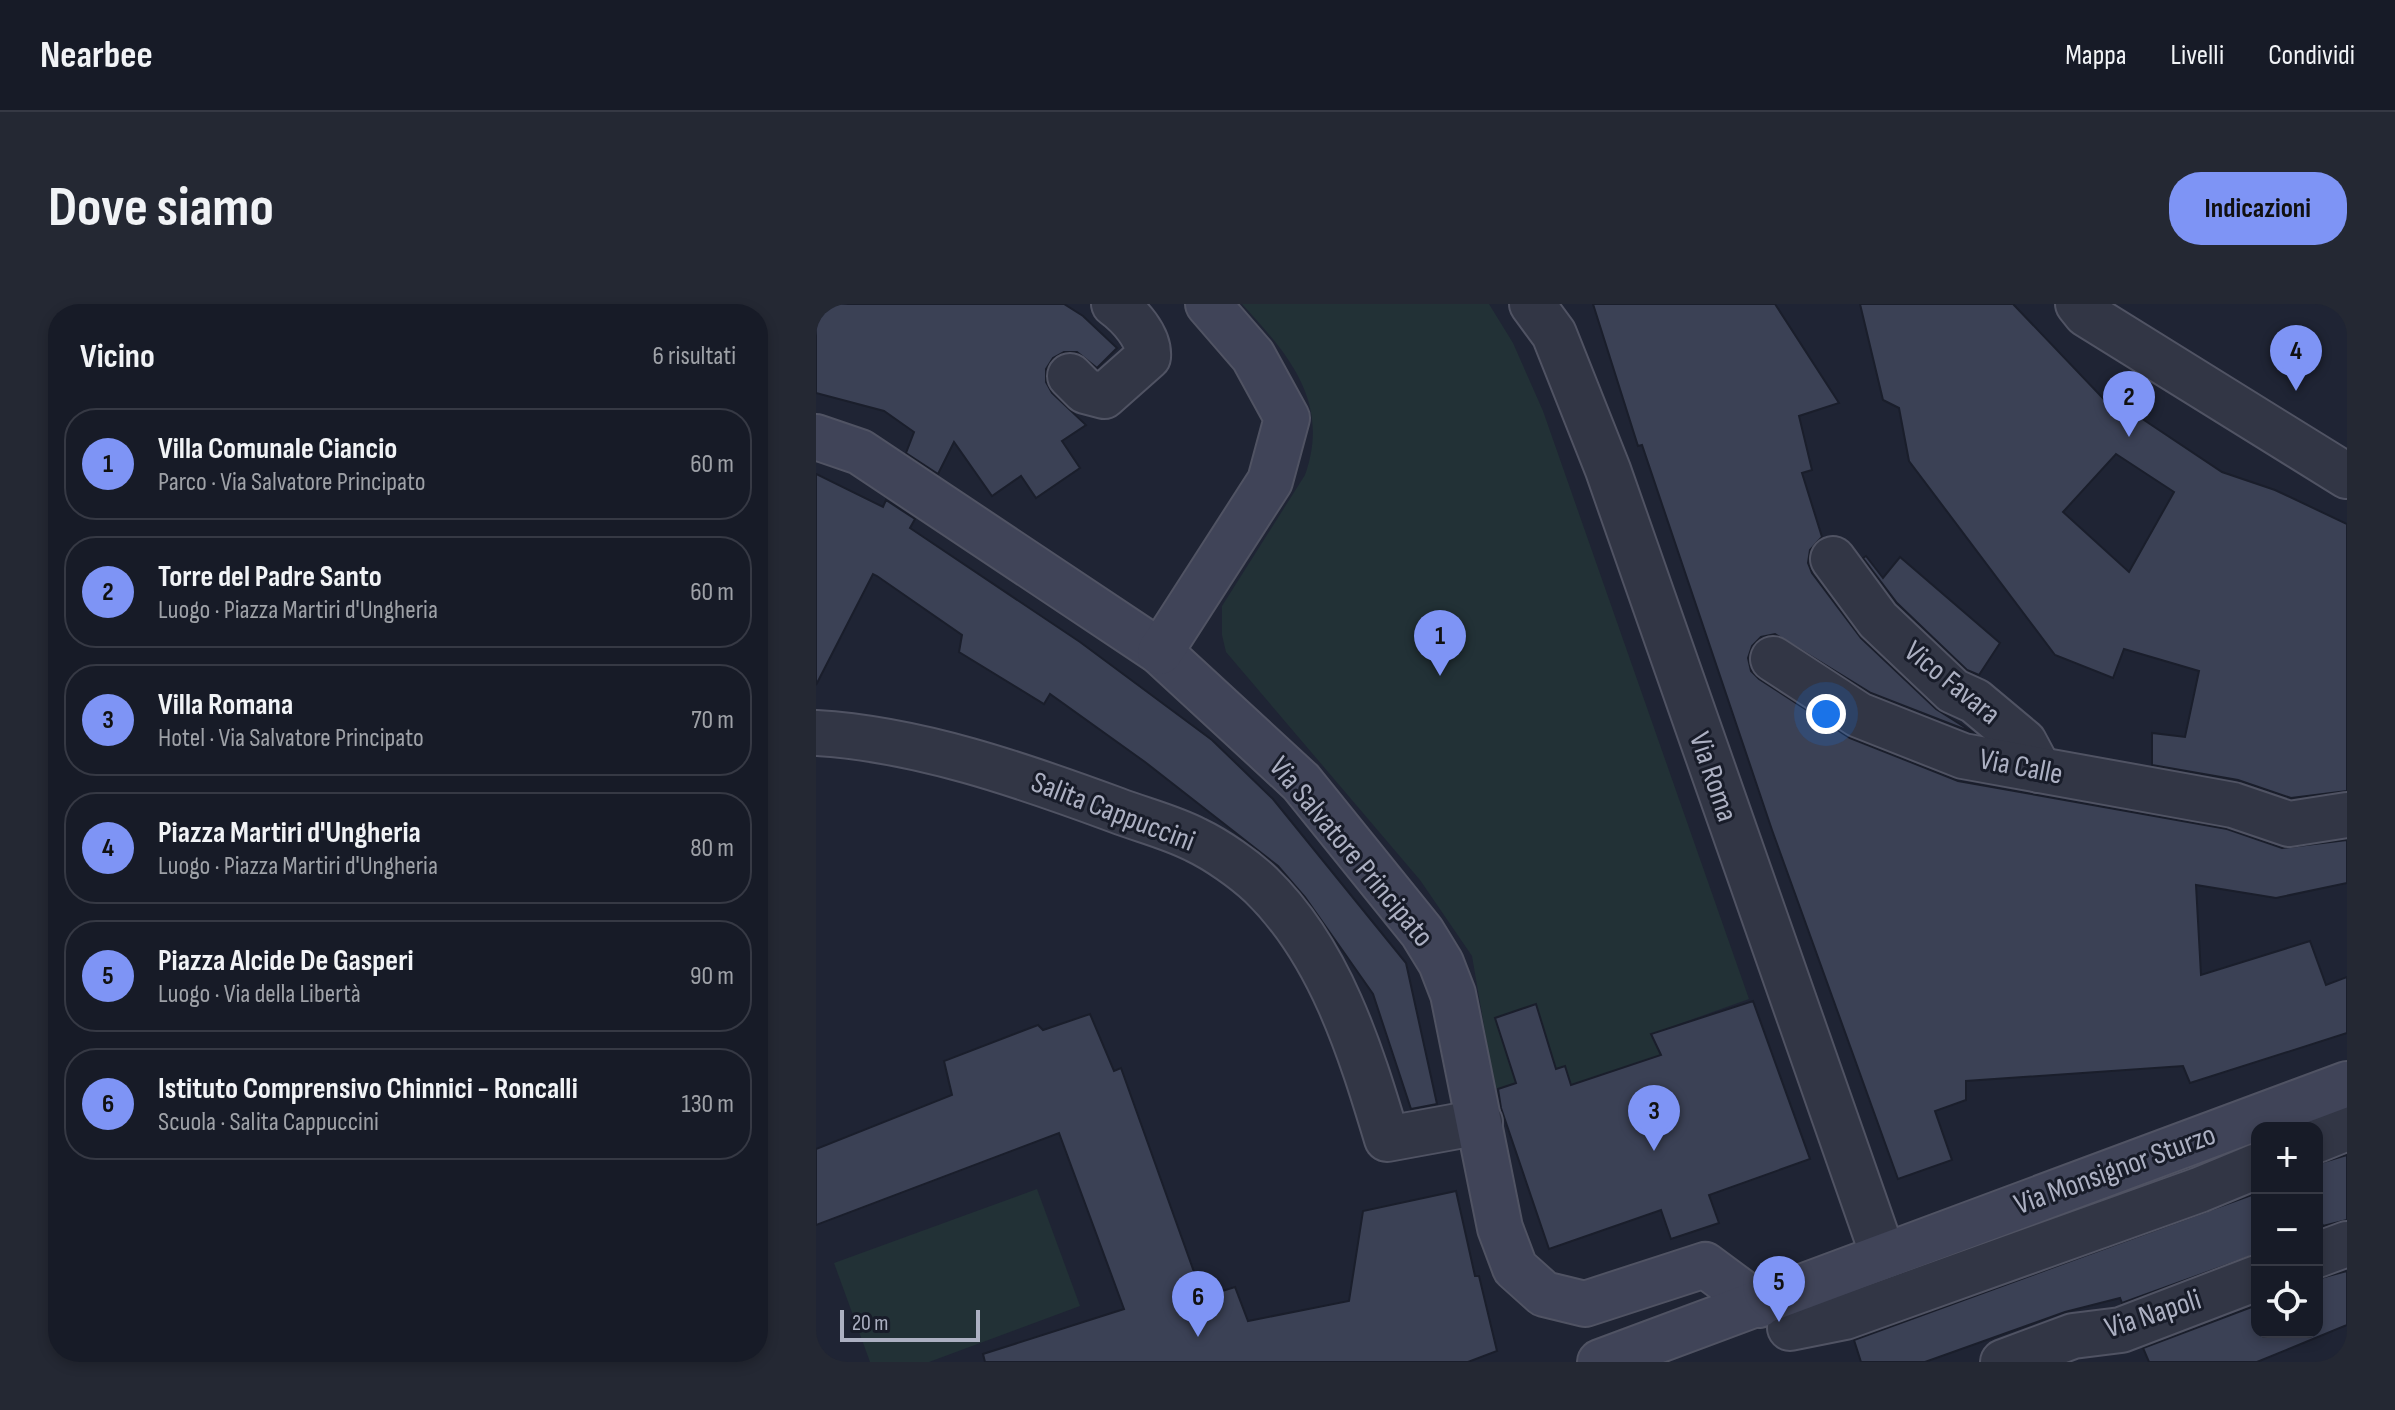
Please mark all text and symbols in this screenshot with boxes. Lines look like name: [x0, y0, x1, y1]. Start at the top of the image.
text: Nearbee: [40, 33, 153, 78]
text: Mappa: [2065, 39, 2127, 72]
text: Livelli: [2171, 39, 2224, 72]
text: Condividi: [2268, 39, 2355, 72]
button: Indicazioni: [2169, 172, 2347, 245]
text: Dove siamo: [48, 175, 274, 242]
pin: 4: [2270, 325, 2322, 391]
text: Vicino: [80, 336, 155, 377]
text: 6 risultati: [653, 341, 736, 372]
pin: 2: [2103, 371, 2155, 437]
text: Villa Comunale Ciancio: [158, 431, 397, 467]
text: 1: [103, 449, 113, 480]
text: 60 m: [690, 449, 734, 480]
text: Parco · Via Salvatore Principato: [158, 467, 426, 498]
text: Torre del Padre Santo: [158, 559, 382, 595]
text: 2: [102, 577, 114, 608]
text: 60 m: [690, 577, 734, 608]
text: Luogo · Piazza Martiri d'Ungheria: [158, 595, 438, 626]
pin: 1: [1414, 610, 1466, 676]
street label: Vico Favara: [1897, 634, 2007, 732]
text: Villa Romana: [158, 687, 293, 723]
your location: [1806, 694, 1846, 734]
text: 3: [102, 705, 114, 736]
text: 70 m: [691, 705, 734, 736]
text: Hotel · Via Salvatore Principato: [158, 723, 424, 754]
street label: Via Roma: [1681, 728, 1745, 826]
street label: Via Calle: [1976, 741, 2066, 793]
street label: Via Salvatore Principato: [1261, 750, 1441, 954]
street label: Salita Cappuccini: [1026, 764, 1200, 860]
text: Piazza Martiri d'Ungheria: [158, 815, 421, 851]
text: 4: [102, 833, 114, 864]
text: 80 m: [690, 833, 734, 864]
text: Luogo · Piazza Martiri d'Ungheria: [158, 851, 438, 882]
text: Piazza Alcide De Gasperi: [158, 943, 414, 979]
text: 5: [102, 961, 114, 992]
text: 90 m: [690, 961, 734, 992]
text: Luogo · Via della Libertà: [158, 979, 361, 1010]
text: Istituto Comprensivo Chinnici - Roncalli: [158, 1071, 578, 1107]
pin: 3: [1628, 1085, 1680, 1151]
text: 6: [102, 1089, 114, 1120]
text: 130 m: [682, 1089, 734, 1120]
text: Scuola · Salita Cappuccini: [158, 1107, 379, 1138]
street label: Via Monsignor Sturzo: [2009, 1117, 2221, 1223]
map controls: [2251, 1122, 2323, 1338]
button: +: [2251, 1122, 2323, 1194]
button: −: [2251, 1194, 2323, 1266]
pin: 5: [1753, 1256, 1805, 1322]
button: locate: [2251, 1266, 2323, 1338]
pin: 6: [1172, 1271, 1224, 1337]
street label: Via Napoli: [2100, 1282, 2206, 1346]
scale bar: [840, 1306, 980, 1342]
text: 20 m: [852, 1310, 889, 1337]

